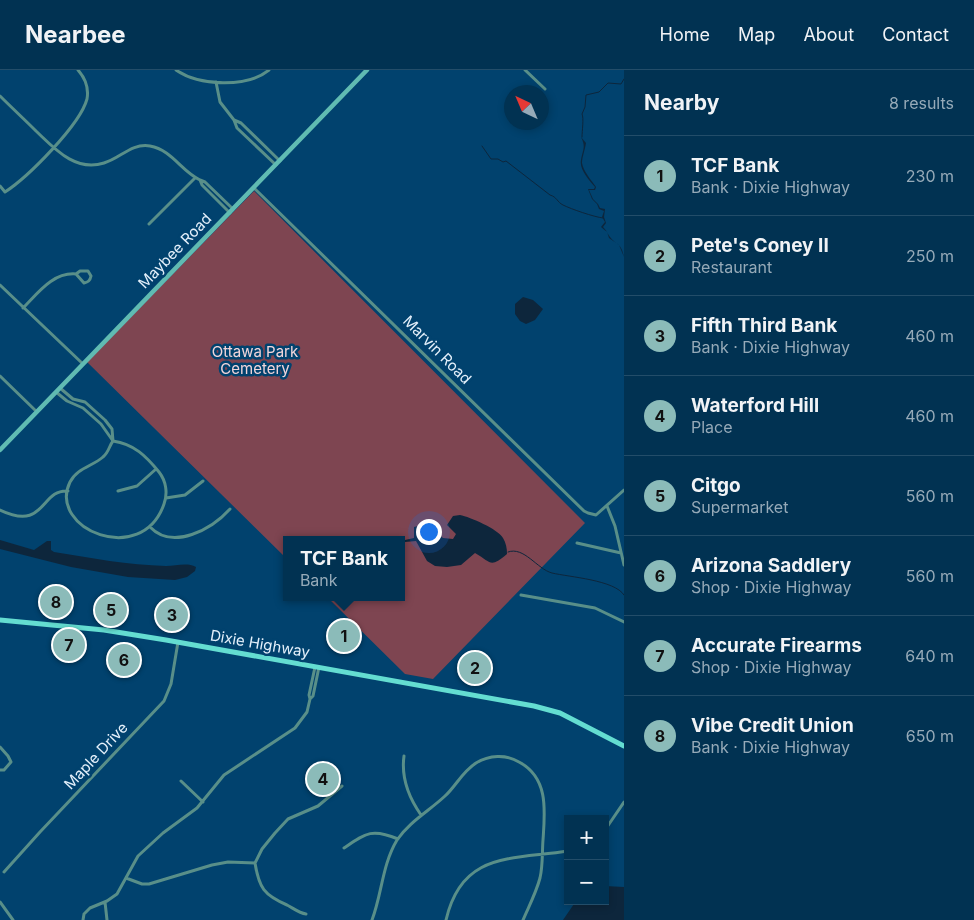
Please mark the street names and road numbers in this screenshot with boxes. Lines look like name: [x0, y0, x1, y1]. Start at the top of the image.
street label: Maybee Road: [134, 209, 215, 292]
street label: Marvin Road: [399, 311, 476, 388]
street label: Dixie Highway: [209, 625, 312, 662]
street label: Maple Drive: [60, 718, 132, 793]

